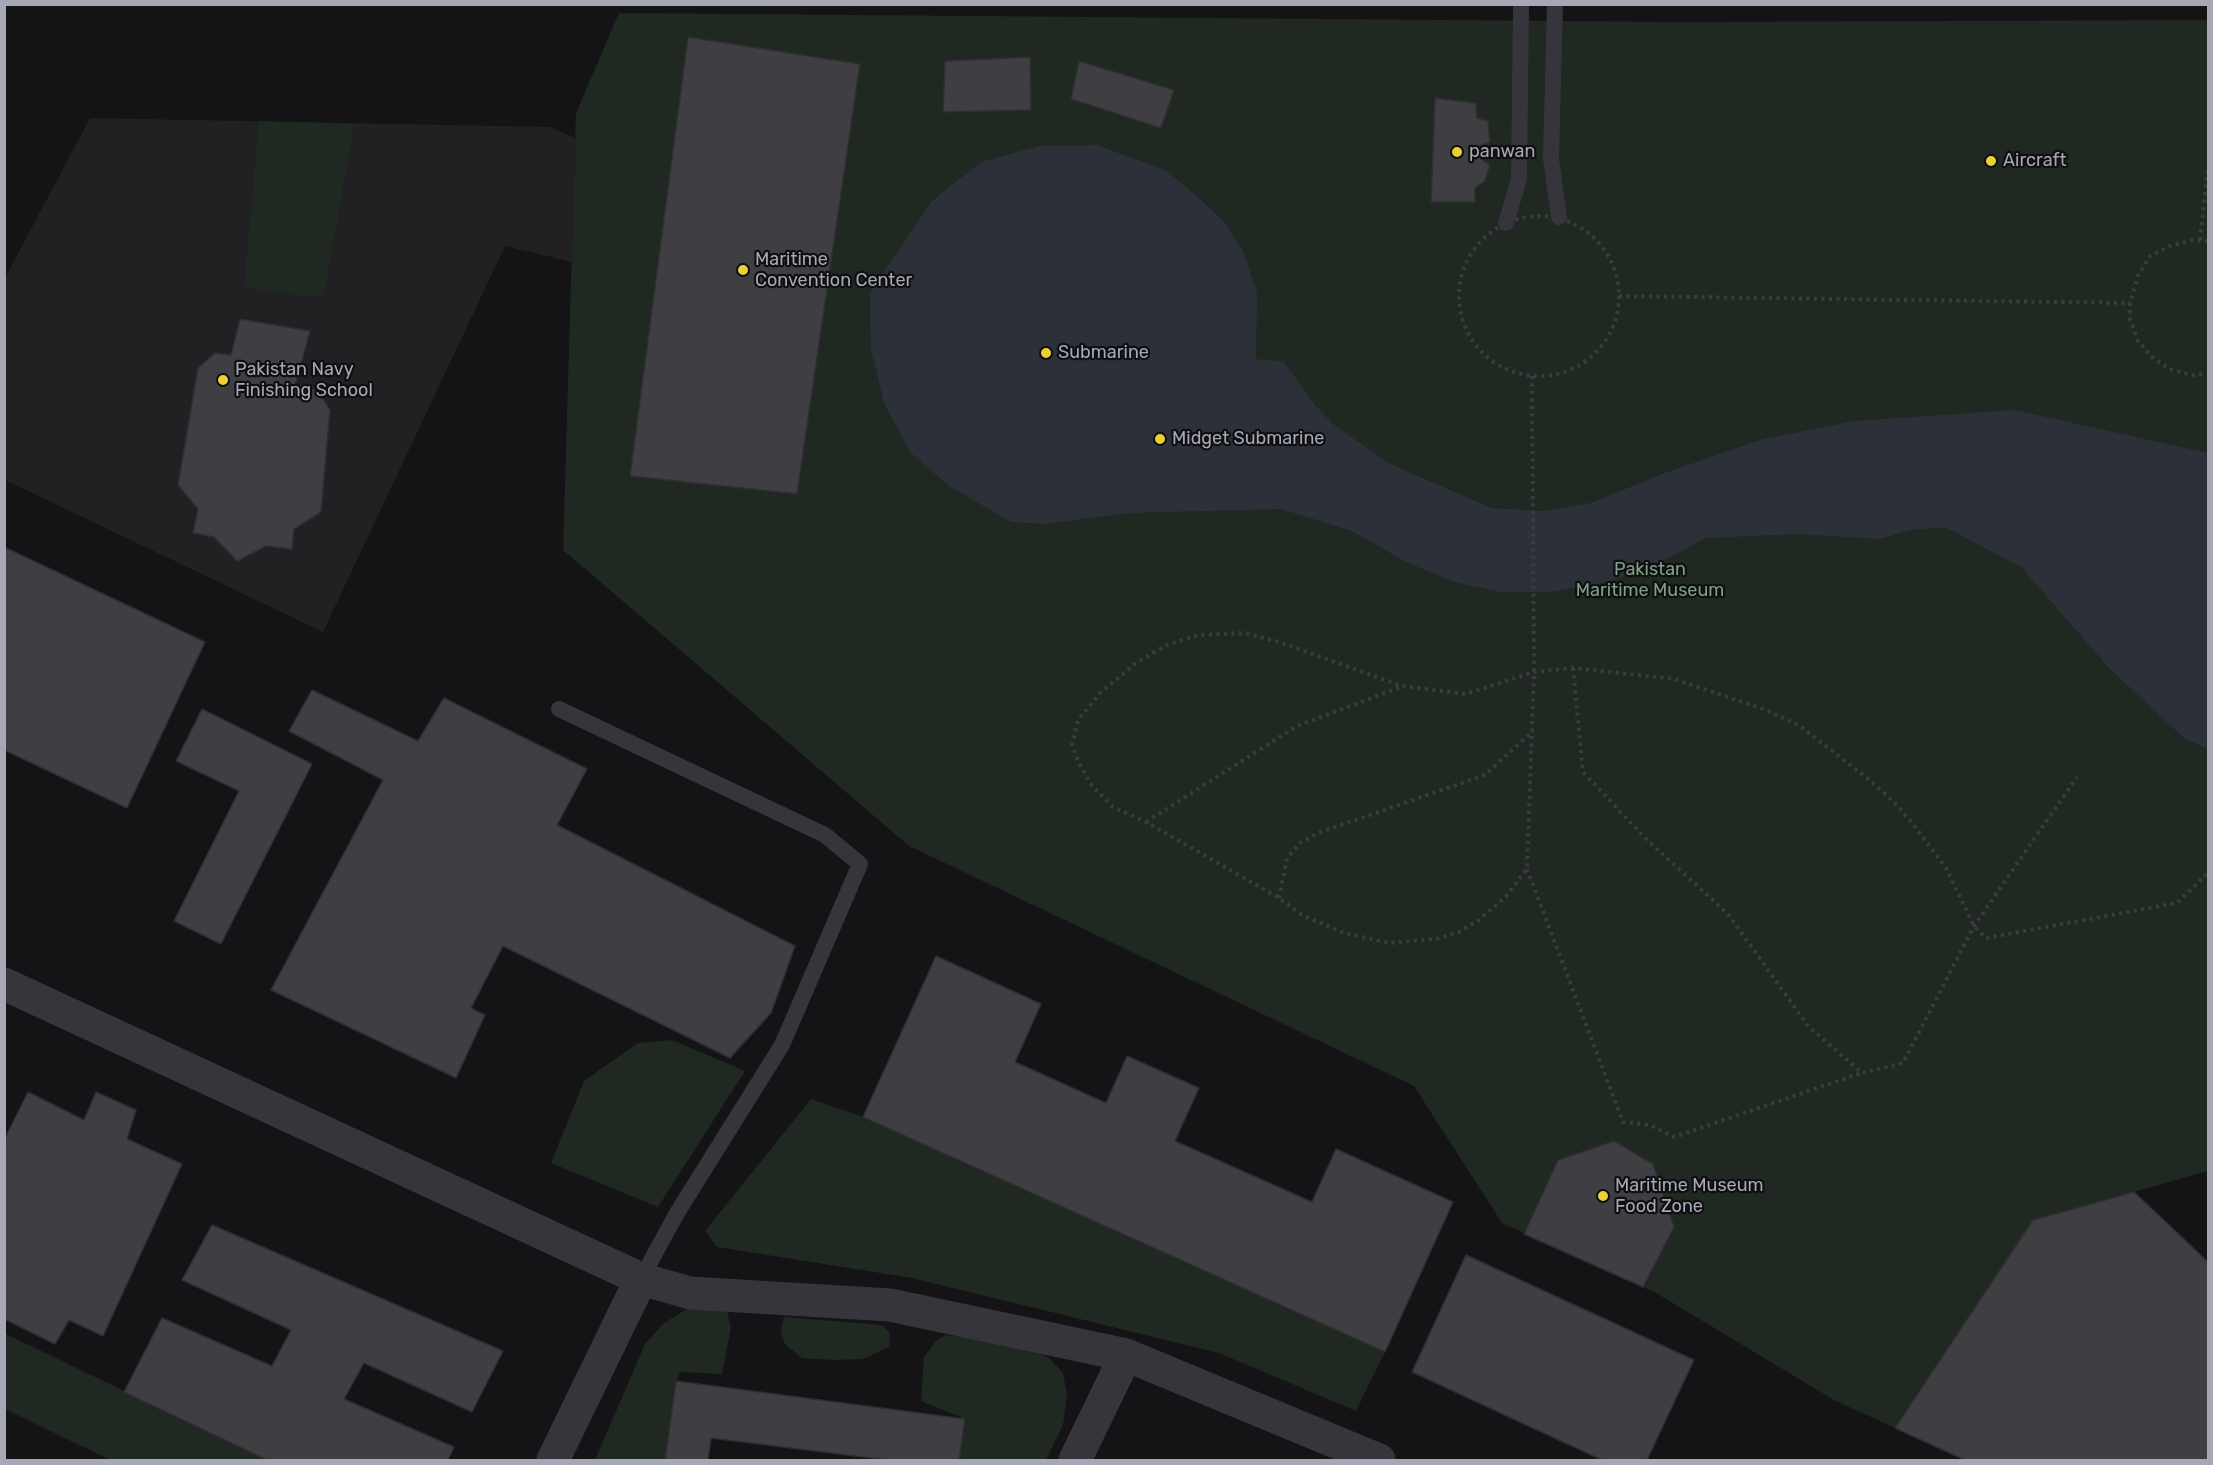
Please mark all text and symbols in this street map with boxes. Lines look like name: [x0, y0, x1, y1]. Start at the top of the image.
place label: panwan: [1469, 141, 1535, 163]
marker: panwan: [1450, 145, 1464, 159]
place label: Aircraft: [2003, 150, 2067, 172]
marker: Aircraft: [1984, 154, 1998, 168]
place label: Maritime Convention Center: [755, 249, 912, 292]
marker: Maritime Convention Center: [736, 263, 750, 277]
place label: Submarine: [1058, 342, 1149, 364]
marker: Submarine: [1039, 346, 1053, 360]
place label: Pakistan Navy Finishing School: [235, 359, 373, 401]
marker: Pakistan Navy Finishing School: [216, 373, 230, 387]
place label: Midget Submarine: [1172, 428, 1324, 450]
marker: Midget Submarine: [1153, 432, 1167, 446]
park label: Pakistan Maritime Museum: [1576, 559, 1724, 602]
place label: Maritime Museum Food Zone: [1615, 1175, 1764, 1218]
marker: Maritime Museum Food Zone: [1596, 1189, 1610, 1203]

